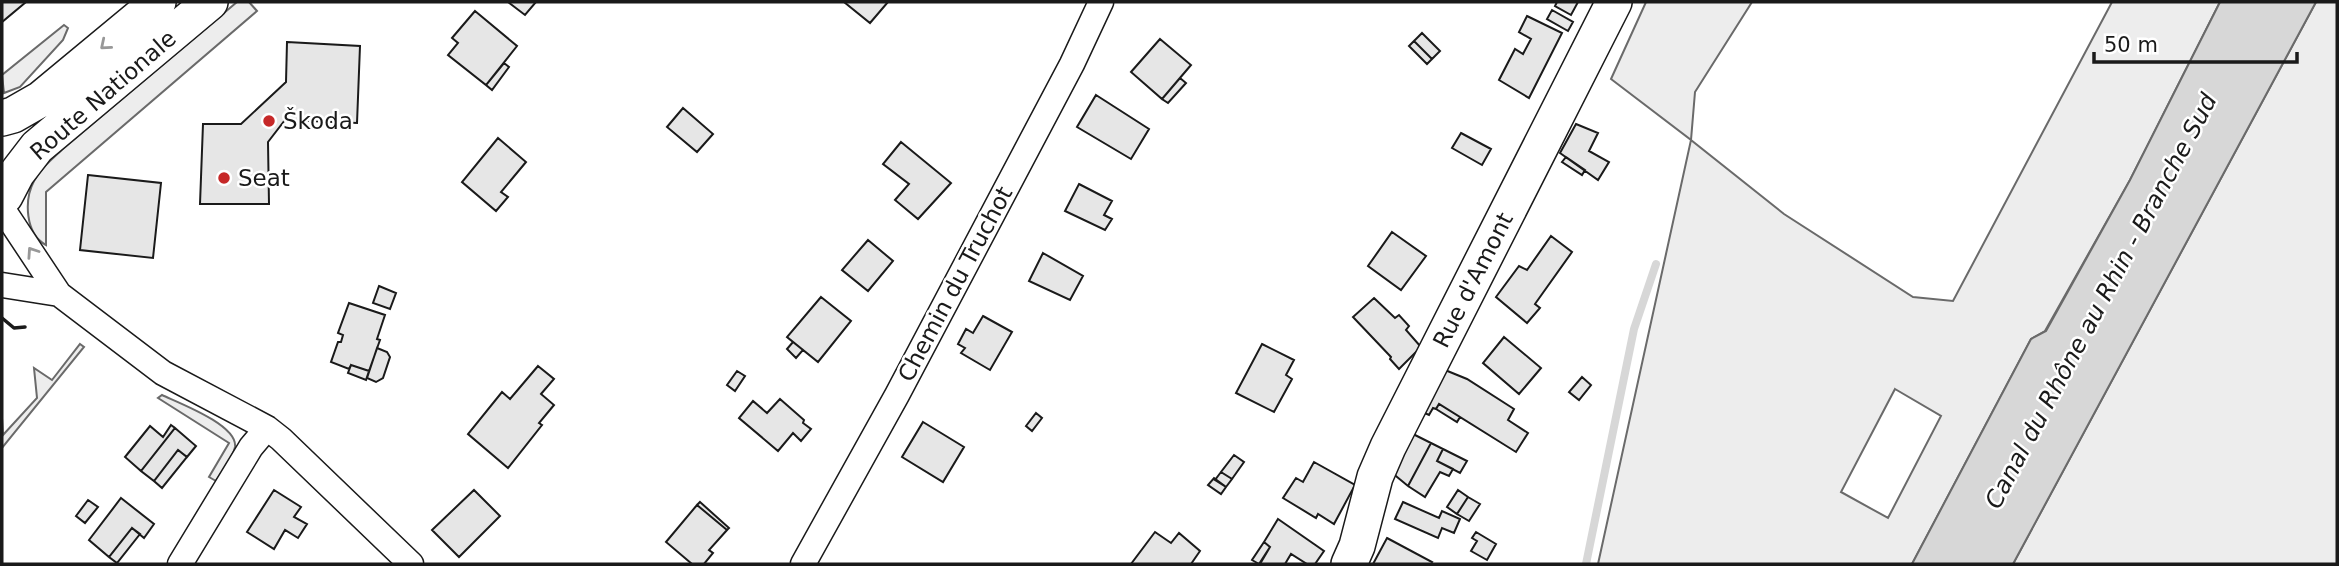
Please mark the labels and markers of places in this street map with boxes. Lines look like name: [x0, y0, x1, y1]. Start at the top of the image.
place label: Škoda: [283, 107, 353, 134]
marker: Škoda: [261, 113, 277, 129]
place label: Seat: [238, 165, 290, 191]
marker: Seat: [216, 170, 232, 186]

